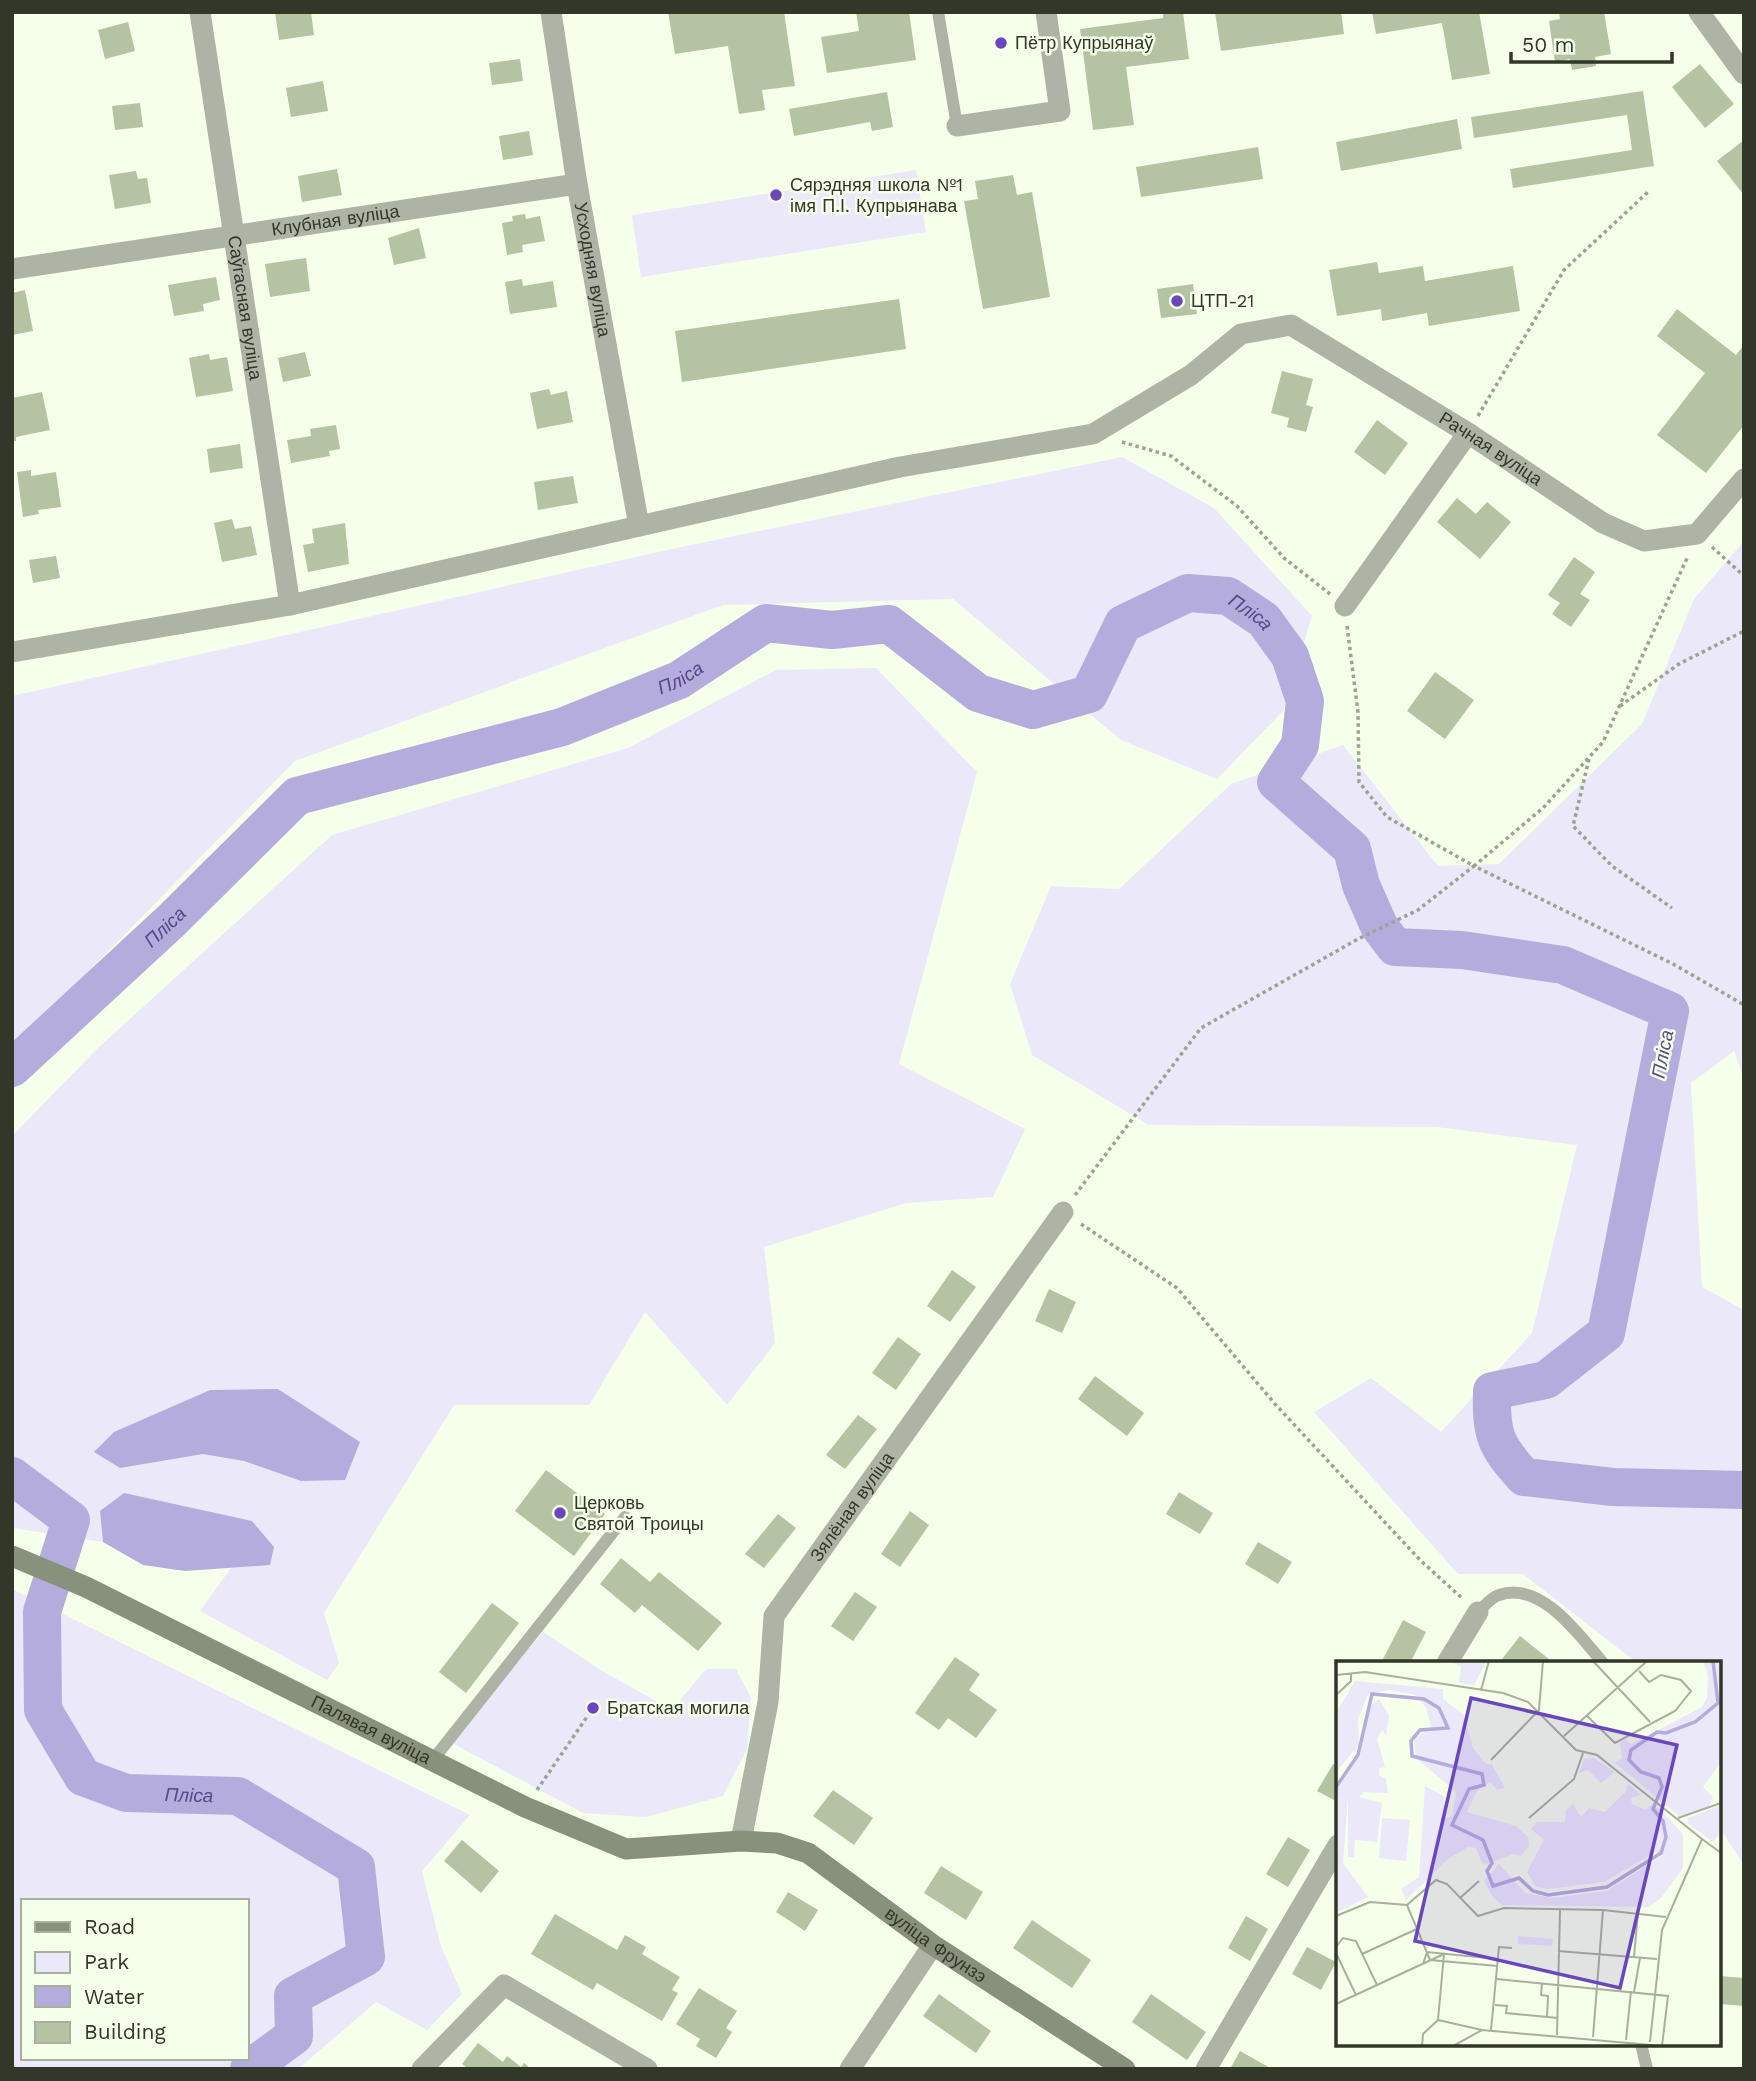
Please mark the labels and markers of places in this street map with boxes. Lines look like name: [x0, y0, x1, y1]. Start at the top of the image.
place label: Пётр Купрыянаў: [1015, 32, 1153, 53]
marker: Пётр Купрыянаў: [993, 35, 1009, 51]
place label: Сярэдняя школа №1 імя П.І. Купрыянава: [790, 174, 963, 216]
marker: Сярэдняя школа №1 імя П.І. Купрыянава: [768, 187, 784, 203]
place label: ЦТП-21: [1191, 290, 1254, 311]
marker: ЦТП-21: [1169, 293, 1185, 309]
place label: Церковь Святой Троицы: [574, 1492, 704, 1534]
marker: Церковь Святой Троицы: [552, 1505, 568, 1521]
place label: Братская могила: [607, 1697, 750, 1718]
marker: Братская могила: [585, 1700, 601, 1716]

